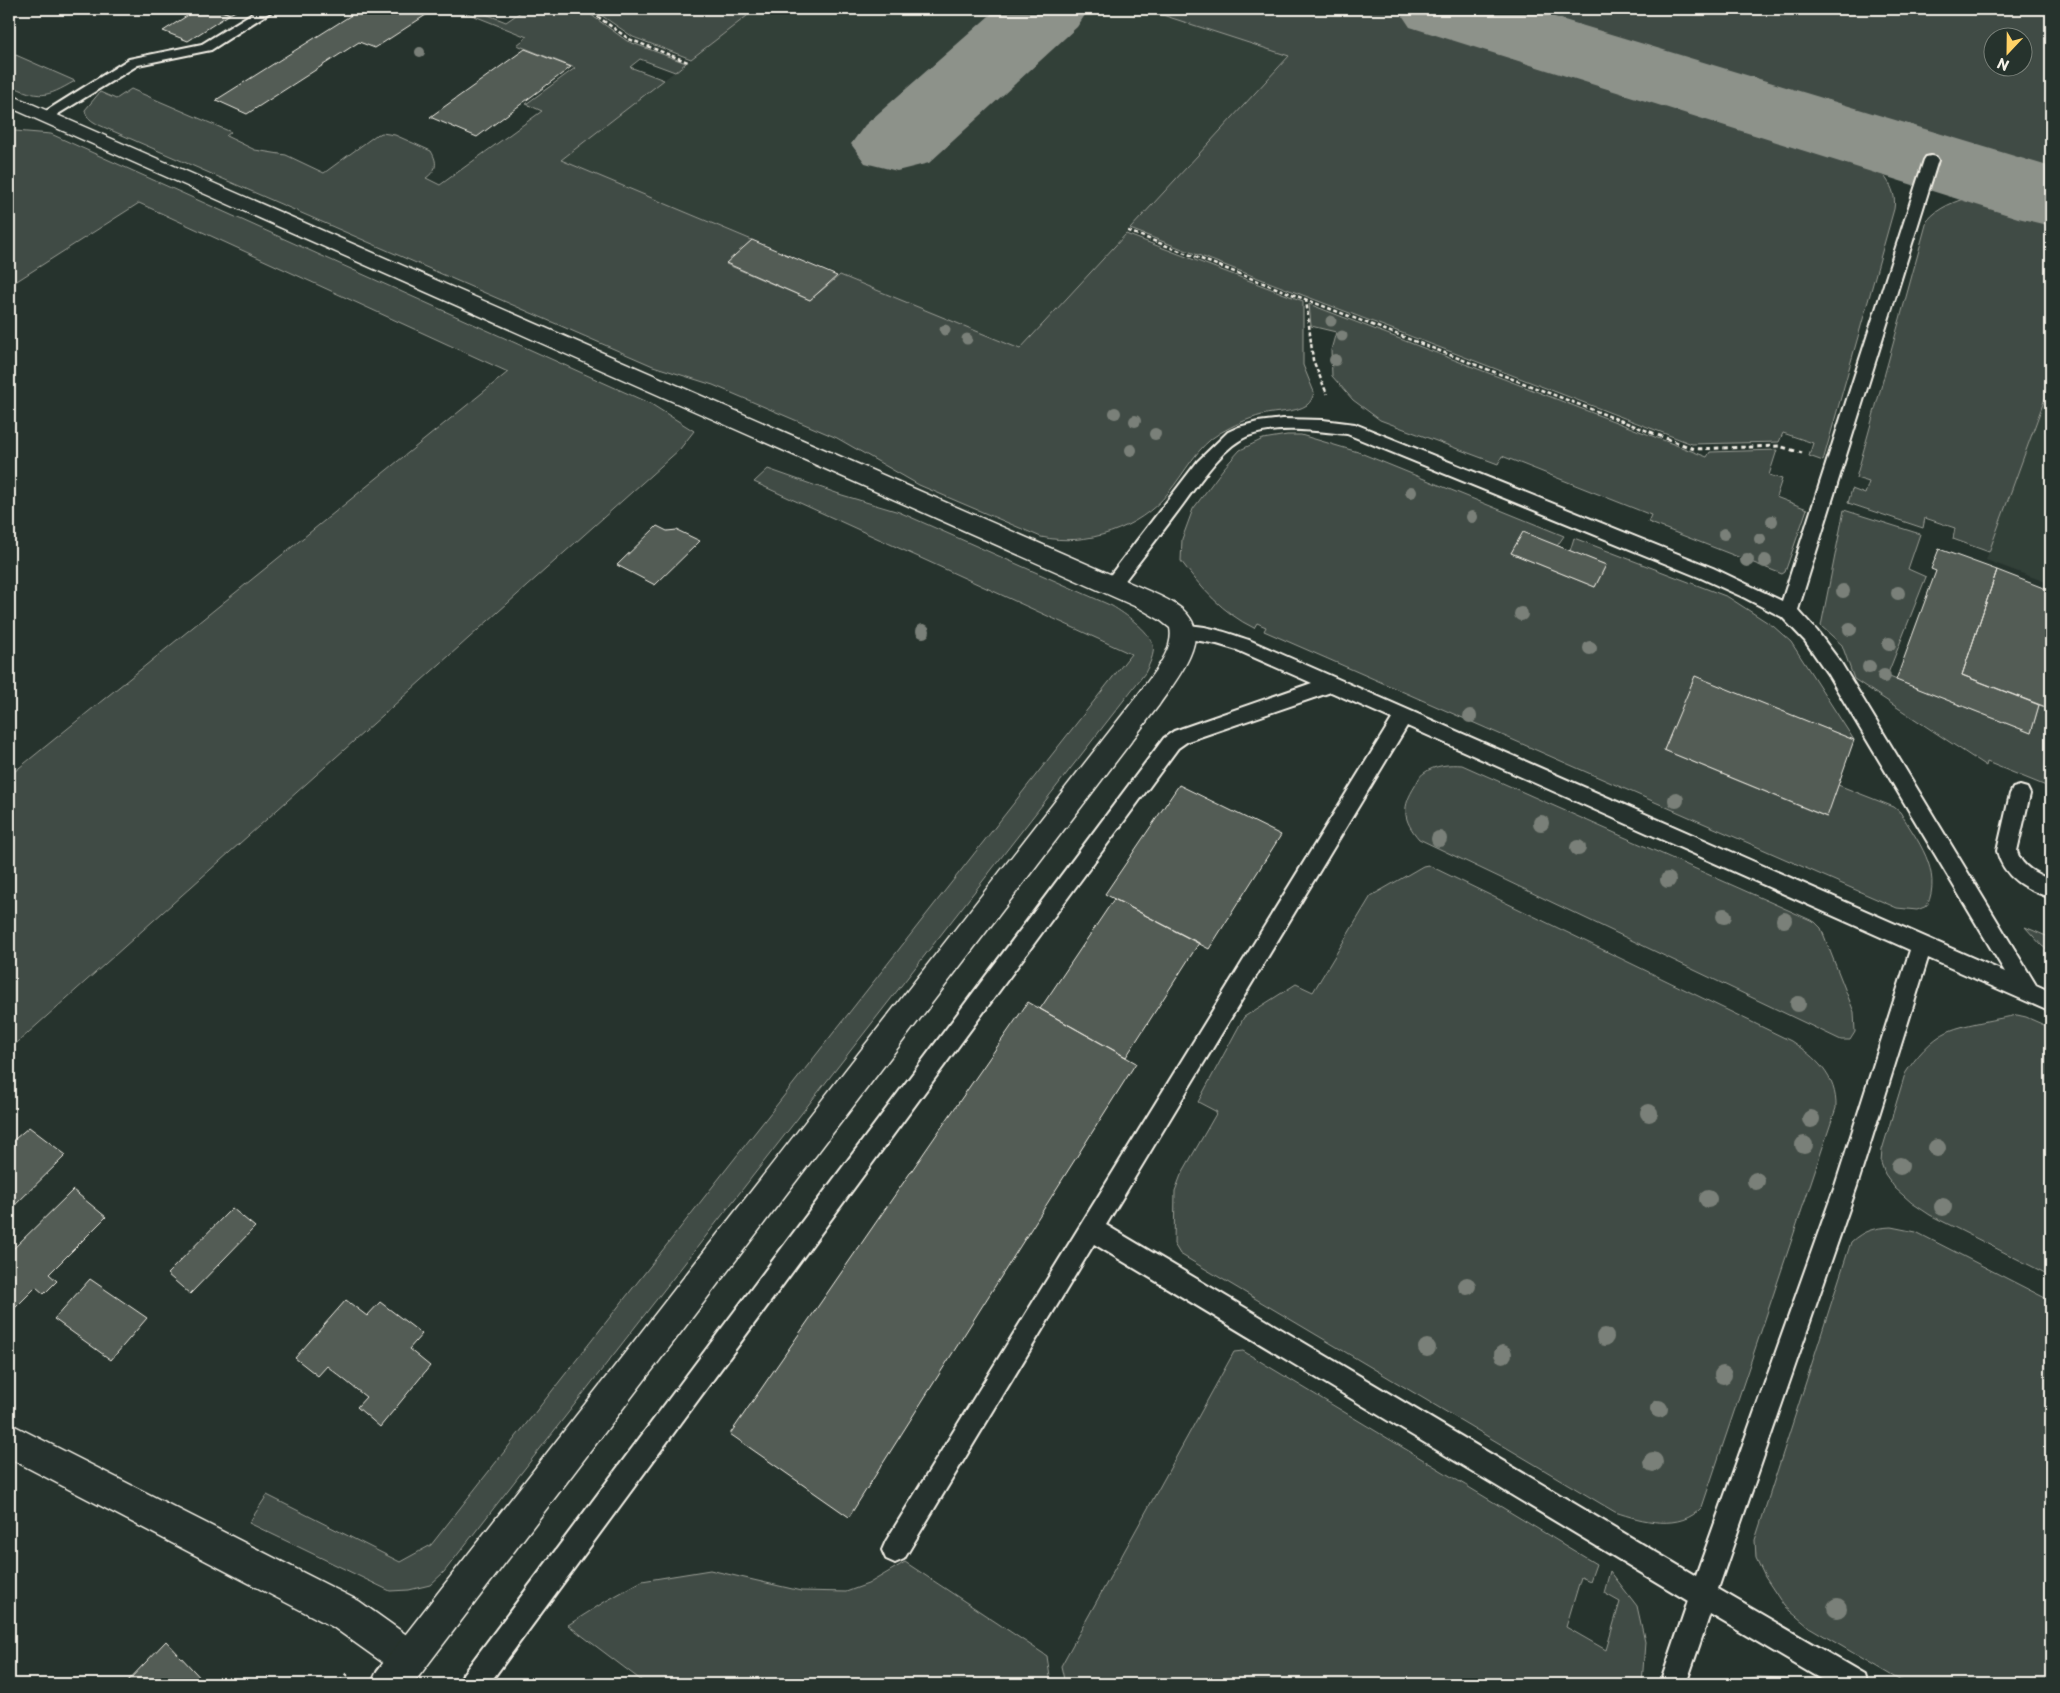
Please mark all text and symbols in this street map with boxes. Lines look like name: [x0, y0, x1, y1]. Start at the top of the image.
north arrow: [1982, 28, 2032, 78]
text: N: [1994, 53, 2012, 76]

